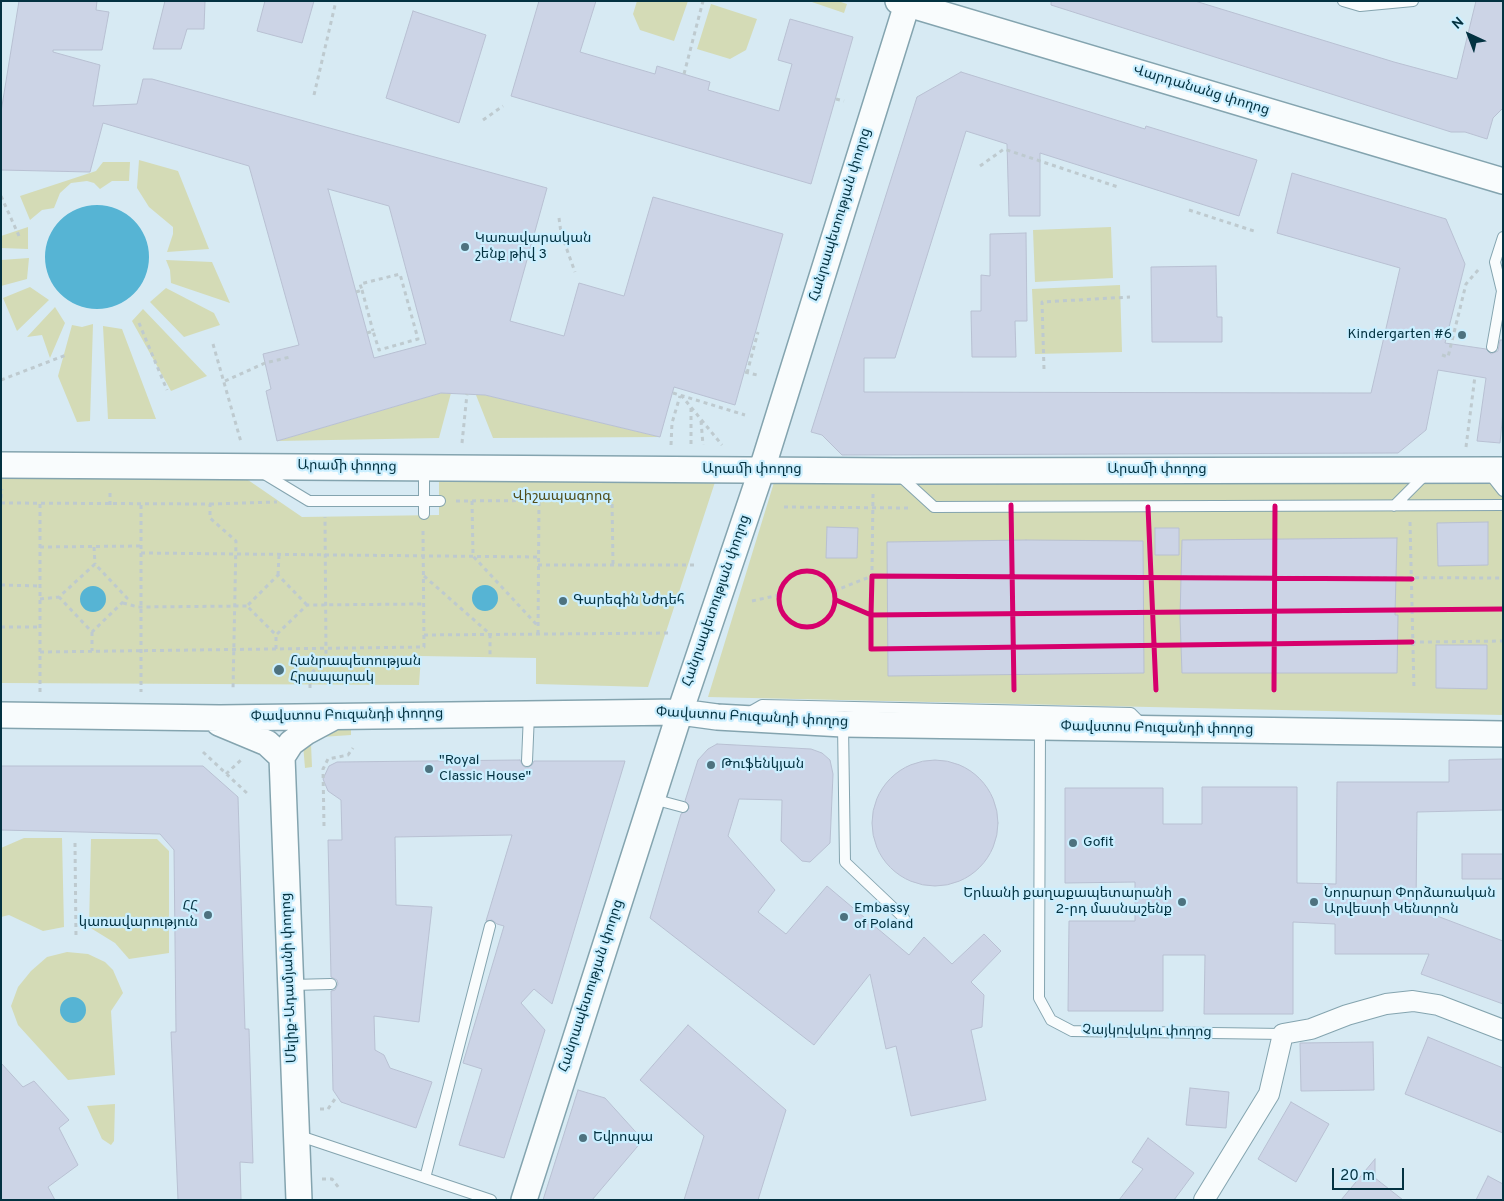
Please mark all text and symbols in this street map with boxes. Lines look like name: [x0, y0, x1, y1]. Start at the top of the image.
north arrow: [1444, 10, 1494, 60]
text: N: [1449, 14, 1468, 33]
street label: Վարդանանց փողոց: [1131, 62, 1271, 120]
street label: Հանրապետության փողոց: [807, 126, 875, 304]
place label: Կառավարական շենք թիվ 3: [475, 231, 591, 264]
marker: Կառավարական շենք թիվ 3: [459, 241, 471, 253]
place label: Kindergarten #6: [1347, 327, 1452, 343]
marker: Kindergarten #6: [1456, 329, 1468, 341]
street label: Արամի փողոց: [297, 458, 397, 476]
street label: Արամի փողոց: [702, 462, 802, 478]
street label: Արամի փողոց: [1107, 462, 1207, 478]
park label: Վիշապագորգ: [513, 489, 611, 505]
street label: Հանրապետության փողոց: [680, 513, 754, 689]
place label: Գարեգին Նժդեհ: [573, 593, 685, 609]
marker: Գարեգին Նժդեհ: [557, 595, 569, 607]
place label: Հանրապետության Հրապարակ: [290, 654, 421, 686]
marker: Հանրապետության Հրապարակ: [272, 663, 286, 677]
street label: Փավստոս Բուզանդի փողոց: [655, 705, 849, 731]
street label: Փավստոս Բուզանդի փողոց: [251, 706, 443, 726]
street label: Փավստոս Բուզանդի փողոց: [1061, 719, 1253, 739]
place label: "Royal Classic House": [439, 753, 531, 786]
place label: Թուֆենկյան: [721, 757, 804, 773]
marker: Թուֆենկյան: [705, 759, 717, 771]
marker: "Royal Classic House": [423, 763, 435, 775]
place label: Gofit: [1083, 835, 1114, 851]
marker: Gofit: [1067, 837, 1079, 849]
place label: Երևանի քաղաքապետարանի 2-րդ մասնաշենք: [963, 886, 1172, 919]
place label: Նորարար Փորձառական Արվեստի Կենտրոն: [1324, 886, 1496, 919]
street label: Մելիք-Ադամյանի փողոց: [279, 892, 301, 1064]
marker: Երևանի քաղաքապետարանի 2-րդ մասնաշենք: [1176, 896, 1188, 908]
marker: Նորարար Փորձառական Արվեստի Կենտրոն: [1308, 896, 1320, 908]
street label: Հանրապետության փողոց: [556, 898, 628, 1074]
place label: ՀՀ կառավարություն: [79, 899, 198, 932]
place label: Embassy of Poland: [854, 901, 913, 934]
marker: ՀՀ կառավարություն: [202, 909, 214, 921]
marker: Embassy of Poland: [838, 911, 850, 923]
street label: Չայկովսկու փողոց: [1082, 1022, 1212, 1042]
place label: Եվրոպա: [593, 1130, 653, 1146]
marker: Եվրոպա: [577, 1132, 589, 1144]
scale bar: [1334, 1158, 1406, 1190]
text: 20 m: [1340, 1167, 1375, 1186]

